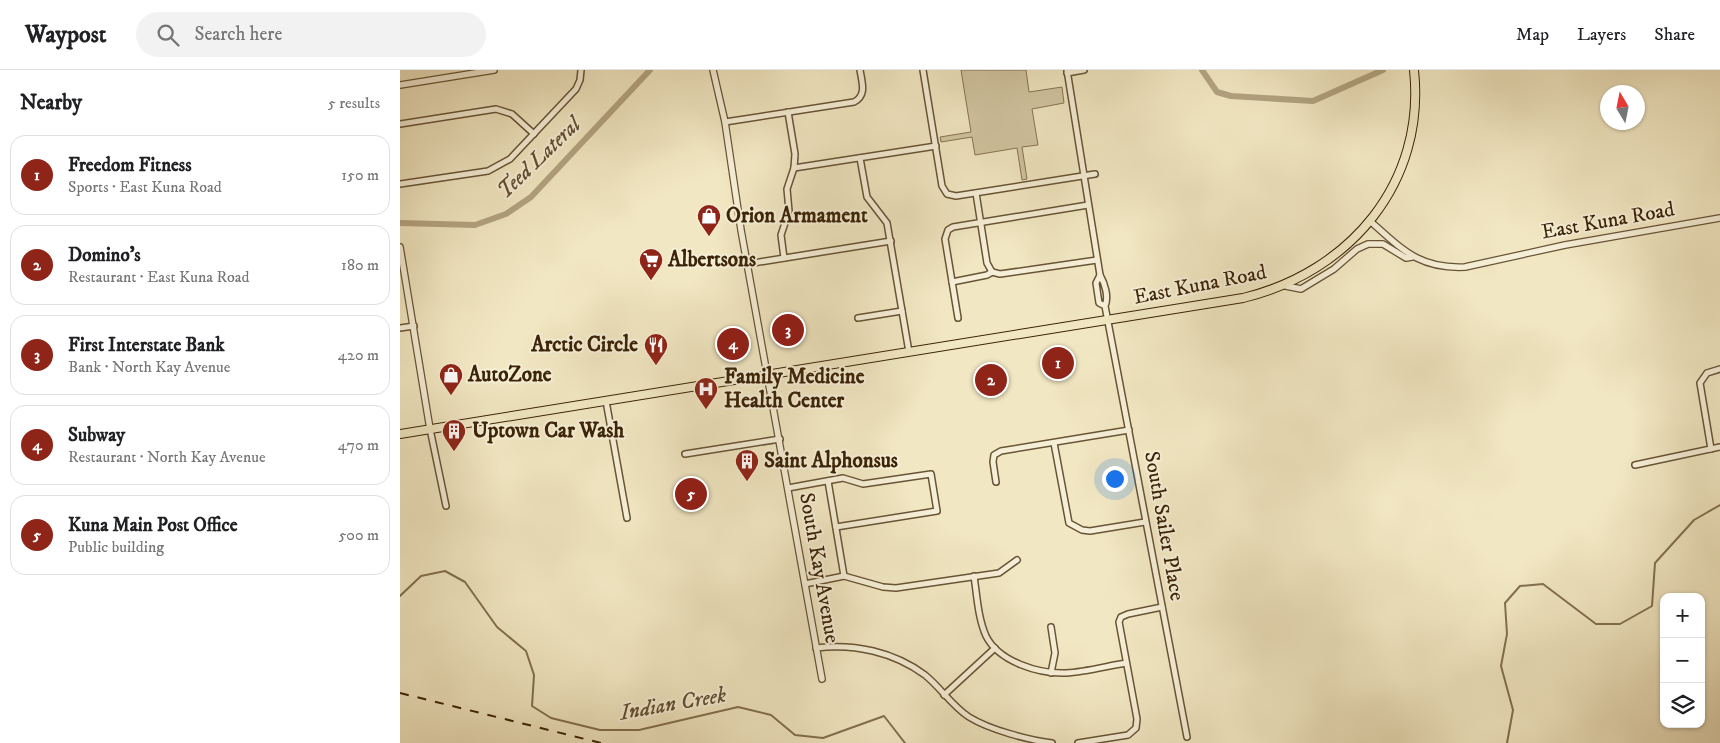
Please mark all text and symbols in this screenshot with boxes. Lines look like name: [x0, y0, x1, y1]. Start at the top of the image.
search box: [136, 12, 486, 57]
text: Waypost: [25, 20, 106, 50]
icon: search: [154, 21, 182, 49]
text: Search here: [194, 23, 282, 46]
text: Map: [1516, 24, 1549, 46]
text: Layers: [1577, 24, 1626, 46]
text: Share: [1654, 24, 1695, 46]
north arrow: [1600, 85, 1645, 130]
text: Nearby: [20, 90, 82, 116]
text: 5 results: [328, 93, 380, 113]
water label: Teed Lateral: [492, 110, 588, 204]
text: Freedom Fitness: [68, 154, 192, 177]
text: 1: [34, 165, 40, 185]
text: 150 m: [341, 165, 379, 185]
text: Sports · East Kuna Road: [68, 177, 222, 197]
street label: East Kuna Road: [1539, 196, 1677, 245]
shop icon: Orion Armament: [696, 203, 722, 237]
place label: Orion Armament: [726, 203, 868, 229]
text: Domino's: [68, 244, 141, 267]
supermarket icon: Albertsons: [638, 247, 664, 281]
place label: Albertsons: [667, 247, 756, 273]
text: 2: [33, 255, 41, 275]
text: 180 m: [341, 255, 379, 275]
street label: East Kuna Road: [1131, 259, 1269, 311]
text: Restaurant · East Kuna Road: [68, 267, 250, 287]
pin: 3: [772, 311, 804, 349]
pin: 4: [717, 325, 749, 363]
place label: Arctic Circle: [530, 332, 638, 358]
restaurant icon: Arctic Circle: [643, 332, 669, 366]
text: First Interstate Bank: [68, 334, 225, 357]
pin: 1: [1042, 344, 1074, 382]
text: 3: [34, 345, 40, 365]
text: 420 m: [338, 345, 379, 365]
text: Bank · North Kay Avenue: [68, 357, 230, 377]
pin: 2: [975, 361, 1007, 399]
shop icon: AutoZone: [438, 362, 464, 396]
place label: AutoZone: [467, 362, 552, 388]
place label: Family Medicine Health Center: [724, 364, 865, 414]
hospital icon: Family Medicine Health Center: [693, 376, 719, 410]
building icon: Uptown Car Wash: [441, 418, 467, 452]
place label: Uptown Car Wash: [472, 418, 625, 444]
text: Subway: [68, 424, 125, 447]
text: 4: [32, 435, 42, 455]
text: 470 m: [338, 435, 379, 455]
text: Restaurant · North Kay Avenue: [68, 447, 266, 467]
building icon: Saint Alphonsus: [734, 448, 760, 482]
place label: Saint Alphonsus: [764, 448, 898, 474]
street label: South Sailer Place: [1138, 449, 1190, 603]
your location: [1102, 466, 1128, 492]
pin: 5: [675, 475, 707, 513]
street label: South Kay Avenue: [793, 491, 845, 645]
text: Kuna Main Post Office: [68, 514, 238, 537]
text: 5: [33, 525, 41, 545]
text: 500 m: [338, 525, 379, 545]
text: Public building: [68, 537, 164, 557]
map controls: [1660, 593, 1705, 728]
button: +: [1660, 593, 1705, 638]
button: −: [1660, 638, 1705, 683]
water label: Indian Creek: [616, 681, 729, 727]
button: layers: [1660, 683, 1705, 728]

